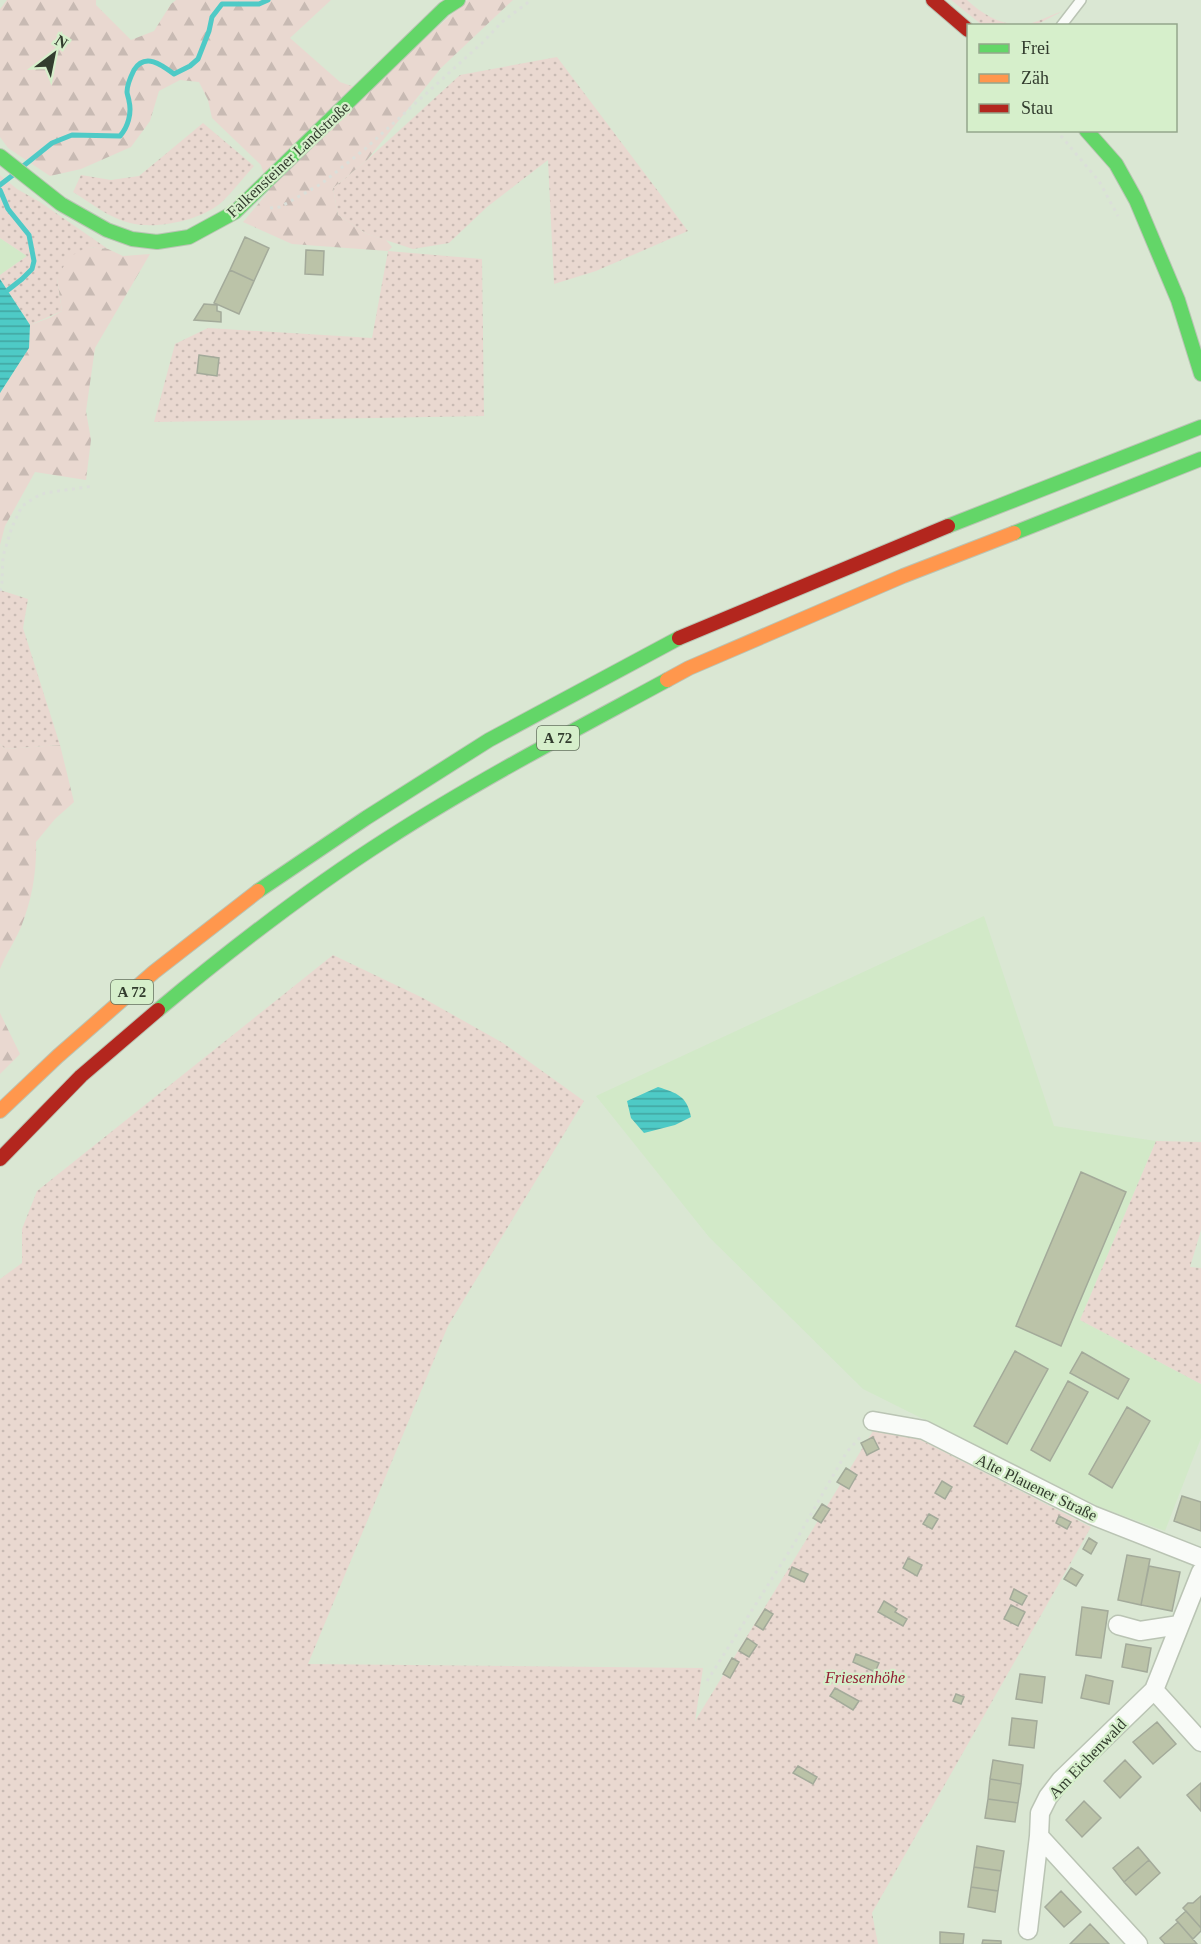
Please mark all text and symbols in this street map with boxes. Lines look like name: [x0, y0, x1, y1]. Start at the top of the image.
north arrow: [24, 24, 84, 84]
legend: [967, 24, 1177, 132]
text: N: [52, 31, 71, 52]
text: Frei: [1021, 38, 1050, 58]
text: Zäh: [1021, 68, 1049, 88]
street label: Falkensteiner Landstraße: [224, 98, 353, 221]
text: Stau: [1021, 98, 1053, 118]
road number: A 72: [537, 726, 579, 750]
road number: A 72: [111, 980, 153, 1004]
street label: Alte Plauener Straße: [974, 1451, 1100, 1524]
park label: Friesenhöhe: [824, 1669, 905, 1686]
street label: Am Eichenwald: [1045, 1715, 1129, 1801]

